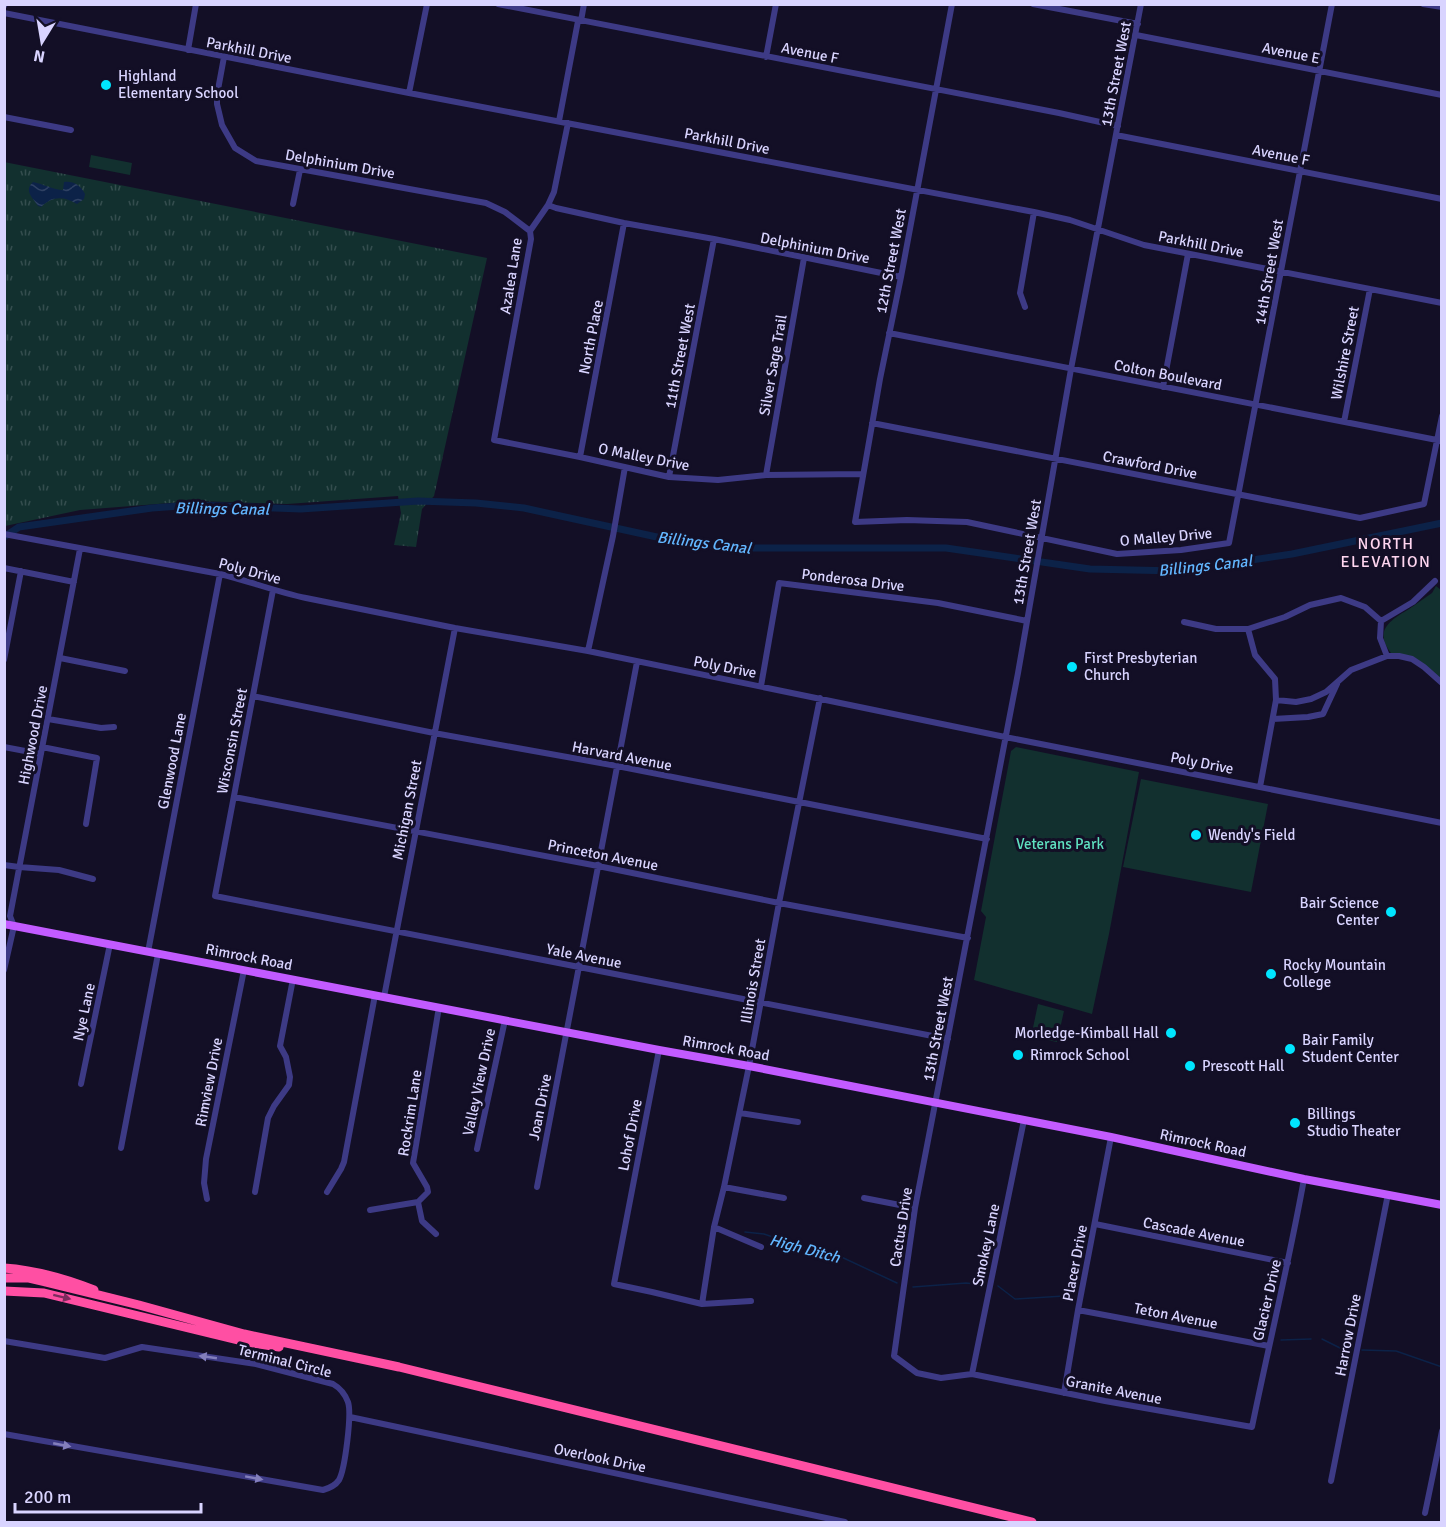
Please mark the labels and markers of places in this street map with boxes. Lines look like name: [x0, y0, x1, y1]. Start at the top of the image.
place label: Highland Elementary School: [118, 67, 239, 102]
marker: Highland Elementary School: [99, 78, 113, 92]
place label: First Presbyterian Church: [1084, 649, 1197, 684]
marker: First Presbyterian Church: [1065, 660, 1079, 674]
place label: Wendy's Field: [1208, 826, 1295, 844]
marker: Wendy's Field: [1189, 828, 1203, 842]
place label: Bair Science Center: [1300, 894, 1379, 929]
marker: Bair Science Center: [1384, 905, 1398, 919]
place label: Rocky Mountain College: [1283, 956, 1386, 991]
marker: Rocky Mountain College: [1264, 967, 1278, 981]
place label: Morledge-Kimball Hall: [1014, 1024, 1159, 1042]
marker: Morledge-Kimball Hall: [1164, 1026, 1178, 1040]
place label: Bair Family Student Center: [1302, 1031, 1399, 1066]
marker: Bair Family Student Center: [1283, 1042, 1297, 1056]
place label: Rimrock School: [1030, 1046, 1130, 1064]
marker: Rimrock School: [1011, 1048, 1025, 1062]
place label: Prescott Hall: [1202, 1057, 1284, 1075]
marker: Prescott Hall: [1183, 1059, 1197, 1073]
place label: Billings Studio Theater: [1307, 1105, 1401, 1140]
marker: Billings Studio Theater: [1288, 1116, 1302, 1130]

